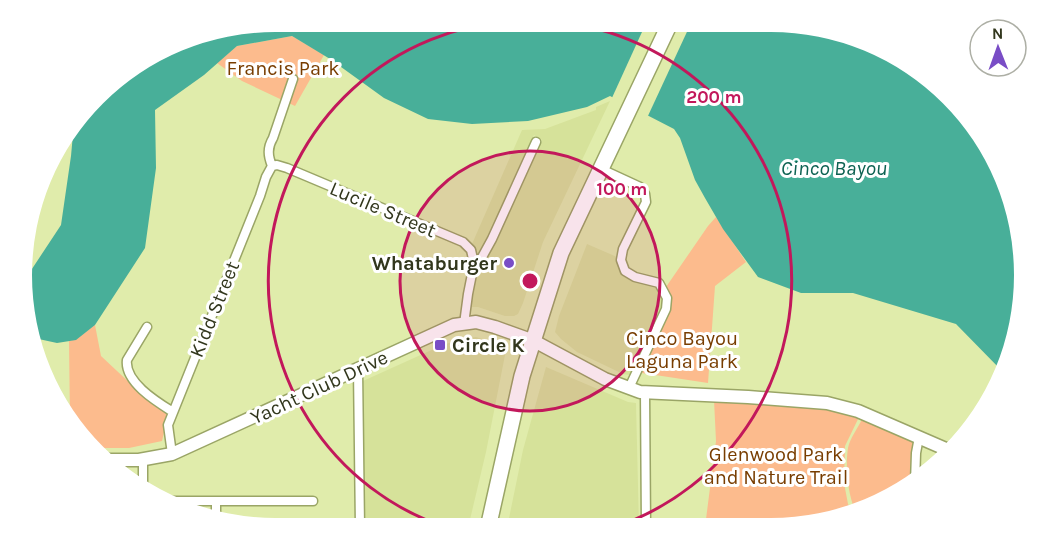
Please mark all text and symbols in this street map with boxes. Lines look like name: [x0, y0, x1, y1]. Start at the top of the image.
north arrow: [968, 18, 1028, 78]
text: N: [992, 24, 1004, 43]
park label: Francis Park: [227, 57, 339, 80]
text: 200 m: [686, 86, 742, 108]
water label: Cinco Bayou: [781, 156, 887, 180]
street label: Lucile Street: [326, 177, 440, 242]
text: 100 m: [597, 178, 647, 200]
place label: Whataburger: [372, 252, 497, 275]
marker: Whataburger: [502, 256, 516, 270]
street label: Kidd Street: [185, 257, 244, 361]
centre of rings: [520, 271, 540, 291]
park label: Cinco Bayou Laguna Park: [626, 327, 738, 373]
place label: Circle K: [452, 334, 525, 357]
marker: Circle K: [433, 338, 447, 352]
street label: Yacht Club Drive: [247, 346, 391, 429]
park label: Glenwood Park and Nature Trail: [704, 443, 848, 489]

